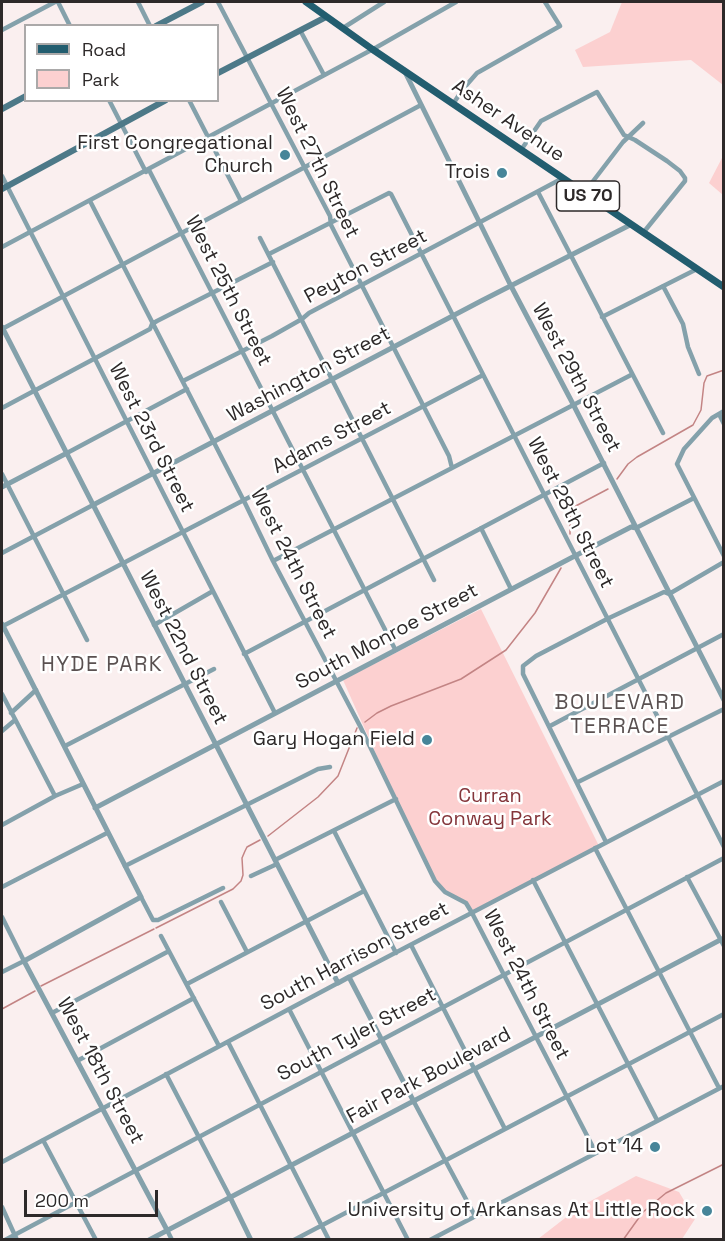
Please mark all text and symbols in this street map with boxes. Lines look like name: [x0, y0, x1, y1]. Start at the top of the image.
legend: [24, 24, 219, 102]
text: Road: [82, 38, 126, 61]
text: Park: [82, 68, 119, 91]
street label: Asher Avenue: [447, 75, 569, 167]
street label: West 27th Street: [270, 84, 364, 242]
place label: First Congregational Church: [77, 132, 273, 179]
marker: First Congregational Church: [278, 148, 292, 162]
place label: Trois: [445, 161, 490, 185]
marker: Trois: [495, 166, 509, 180]
road number: US 70: [556, 181, 620, 211]
street label: West 25th Street: [180, 212, 276, 370]
street label: Peyton Street: [301, 225, 431, 309]
street label: West 29th Street: [527, 299, 625, 457]
street label: Washington Street: [223, 322, 395, 428]
street label: West 23rd Street: [103, 359, 199, 517]
street label: Adams Street: [269, 397, 395, 479]
street label: West 28th Street: [522, 434, 618, 592]
street label: West 24th Street: [245, 485, 341, 643]
street label: West 22nd Street: [134, 567, 232, 729]
street label: South Monroe Street: [292, 579, 482, 695]
district label: HYDE PARK: [41, 652, 163, 678]
district label: BOULEVARD TERRACE: [554, 690, 686, 740]
place label: Gary Hogan Field: [253, 728, 415, 752]
marker: Gary Hogan Field: [420, 733, 434, 747]
park label: Curran Conway Park: [428, 785, 552, 832]
street label: South Harrison Street: [257, 897, 453, 1017]
street label: West 24th Street: [478, 906, 574, 1064]
street label: South Tyler Street: [273, 983, 441, 1087]
street label: West 18th Street: [51, 994, 149, 1148]
street label: Fair Park Boulevard: [343, 1023, 515, 1129]
place label: Lot 14: [585, 1135, 643, 1159]
marker: Lot 14: [648, 1140, 662, 1154]
scale bar: [27, 1178, 160, 1216]
text: 200 m: [35, 1189, 89, 1212]
place label: University of Arkansas At Little Rock: [347, 1199, 695, 1223]
marker: University of Arkansas At Little Rock: [700, 1204, 714, 1218]

